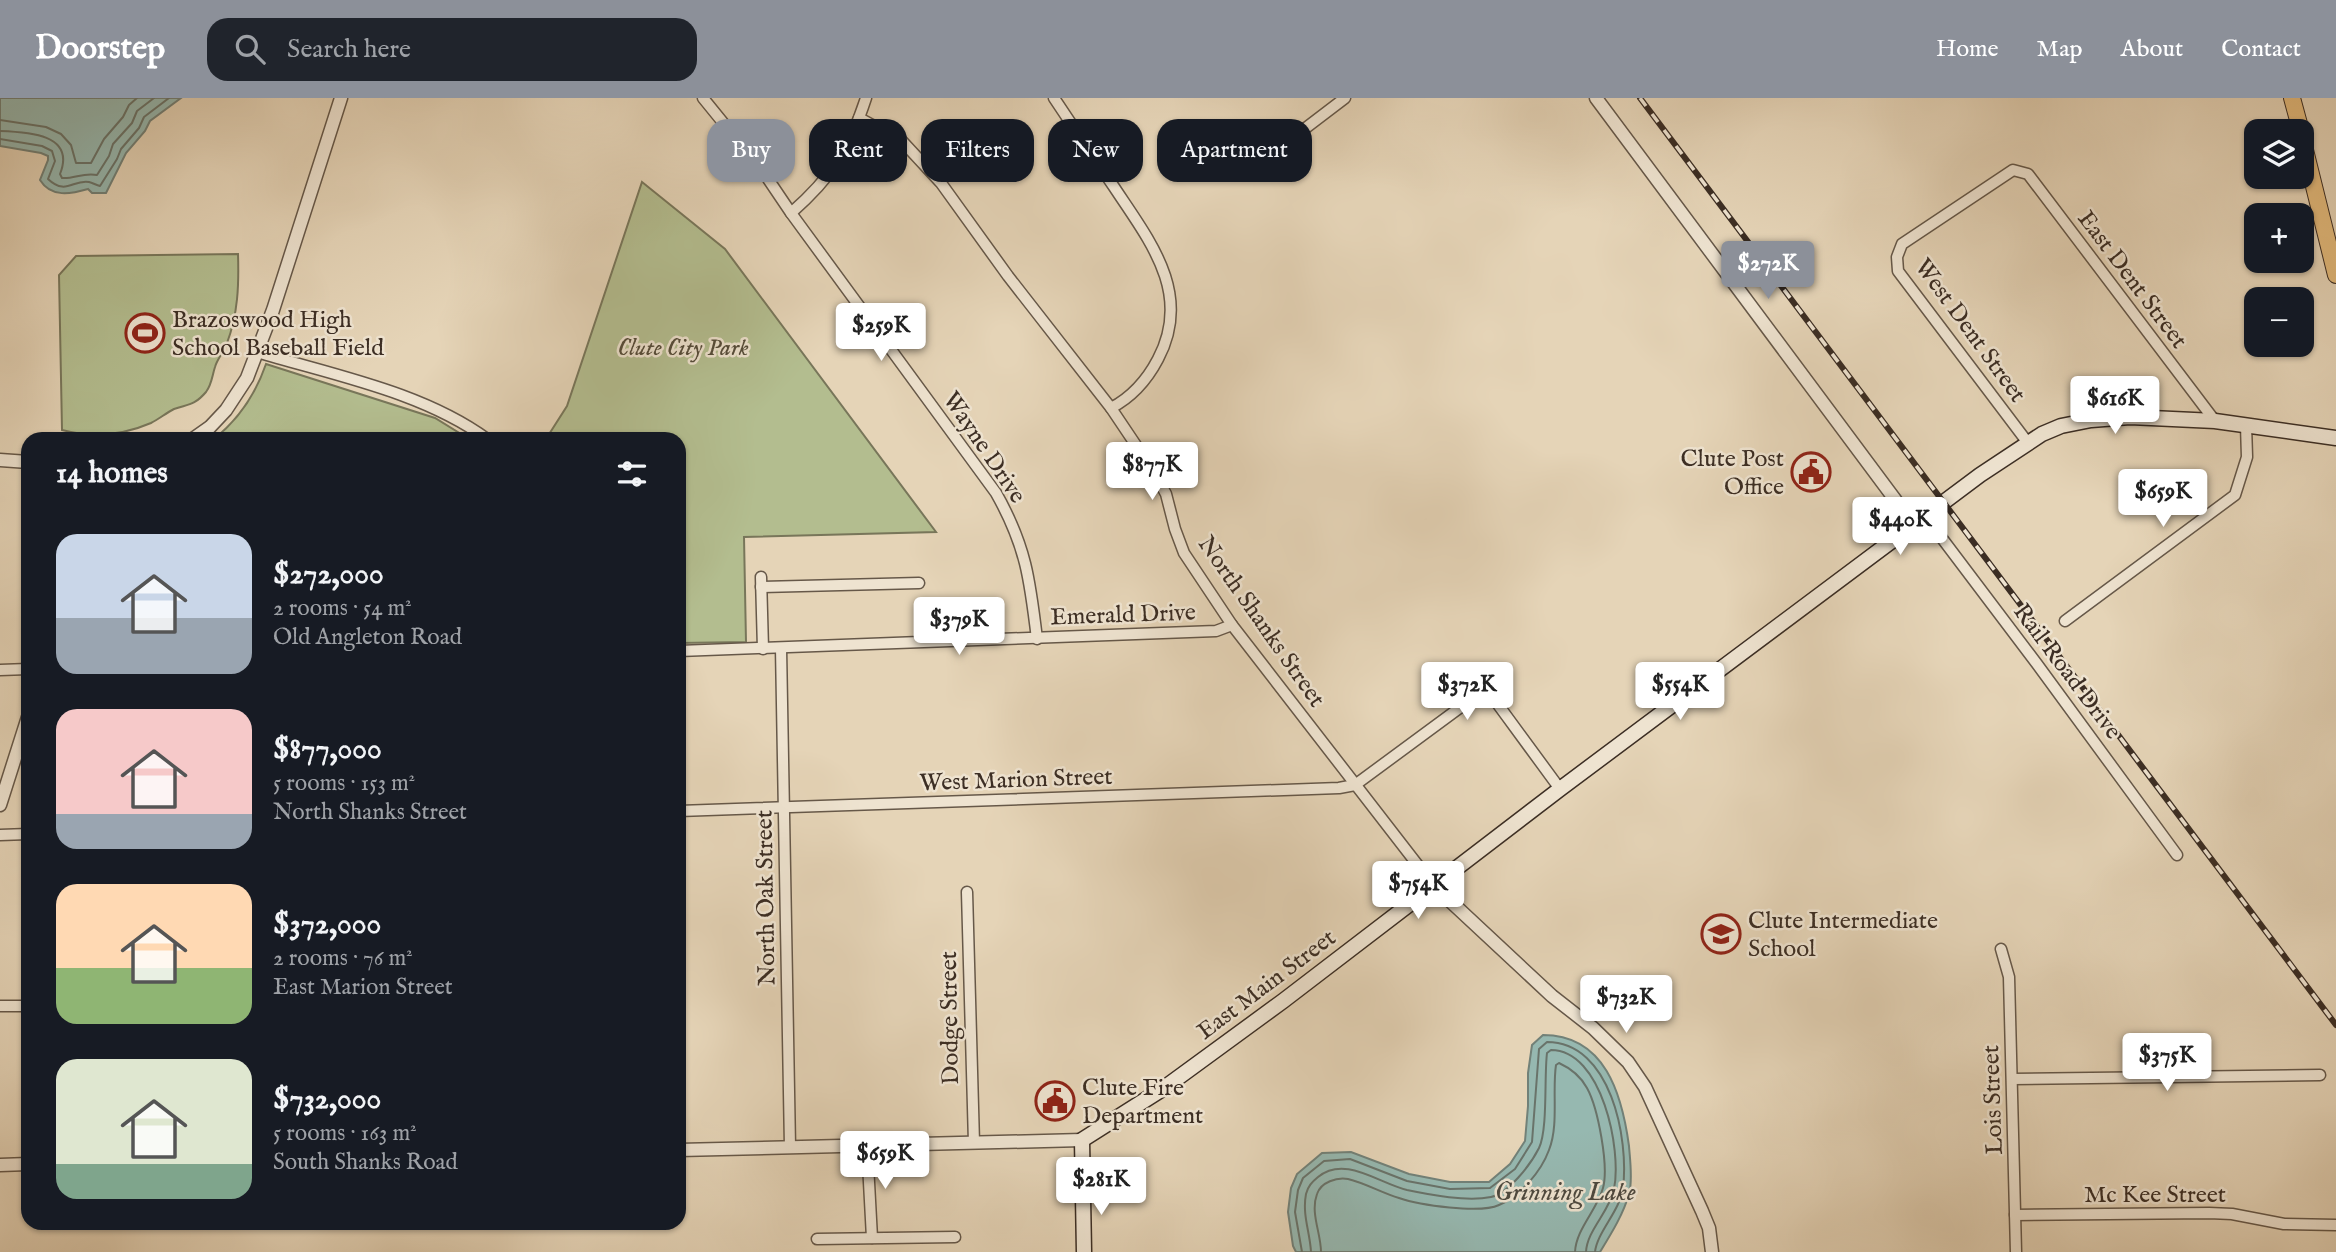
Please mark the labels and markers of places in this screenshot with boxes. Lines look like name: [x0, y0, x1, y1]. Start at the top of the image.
pin: $272K: [1719, 242, 1817, 301]
pin: $259K: [832, 303, 930, 363]
place label: Brazoswood High School Baseball Field: [172, 305, 384, 364]
sports icon: Brazoswood High School Baseball Field: [124, 312, 166, 354]
pin: $616K: [2066, 376, 2164, 436]
pin: $877K: [1103, 442, 1201, 502]
place label: Clute Post Office: [1680, 444, 1784, 503]
public building icon: Clute Post Office: [1790, 451, 1832, 493]
pin: $659K: [2114, 470, 2212, 529]
pin: $440K: [1851, 498, 1949, 557]
pin: $379K: [910, 598, 1008, 657]
pin: $372K: [1418, 662, 1516, 722]
pin: $554K: [1631, 662, 1729, 722]
pin: $754K: [1369, 862, 1467, 921]
place label: Clute Intermediate School: [1748, 906, 1938, 965]
school or university icon: Clute Intermediate School: [1700, 913, 1742, 955]
pin: $732K: [1577, 976, 1675, 1035]
pin: $375K: [2118, 1034, 2216, 1093]
place label: Clute Fire Department: [1082, 1073, 1203, 1132]
public building icon: Clute Fire Department: [1034, 1080, 1076, 1122]
pin: $659K: [836, 1132, 934, 1191]
pin: $281K: [1052, 1158, 1150, 1217]

